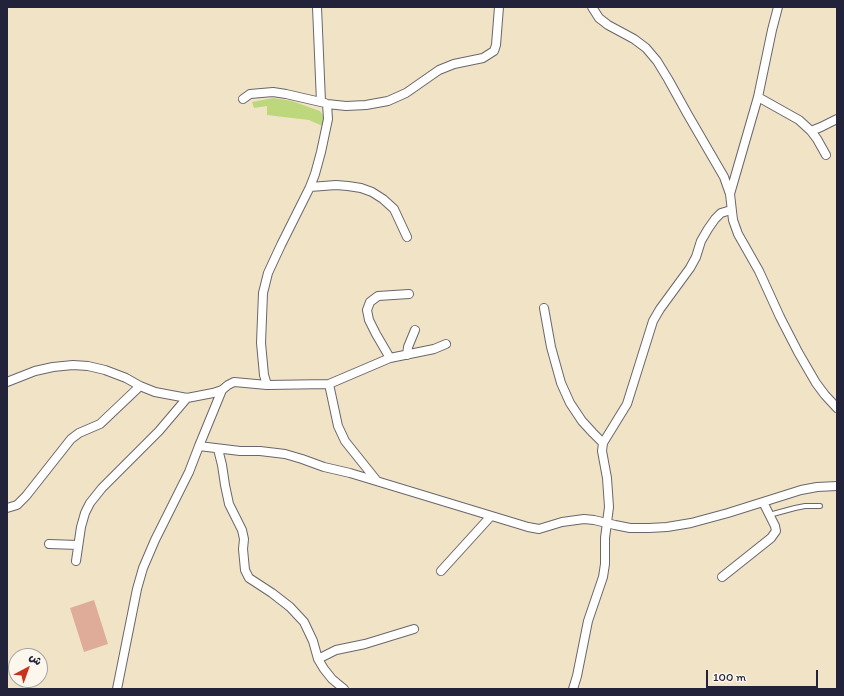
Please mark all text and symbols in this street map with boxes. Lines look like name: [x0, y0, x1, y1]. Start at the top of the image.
north arrow: [8, 648, 48, 688]
text: ش: [27, 650, 44, 668]
scale bar: [708, 662, 820, 688]
text: 100 m: [713, 670, 746, 684]

